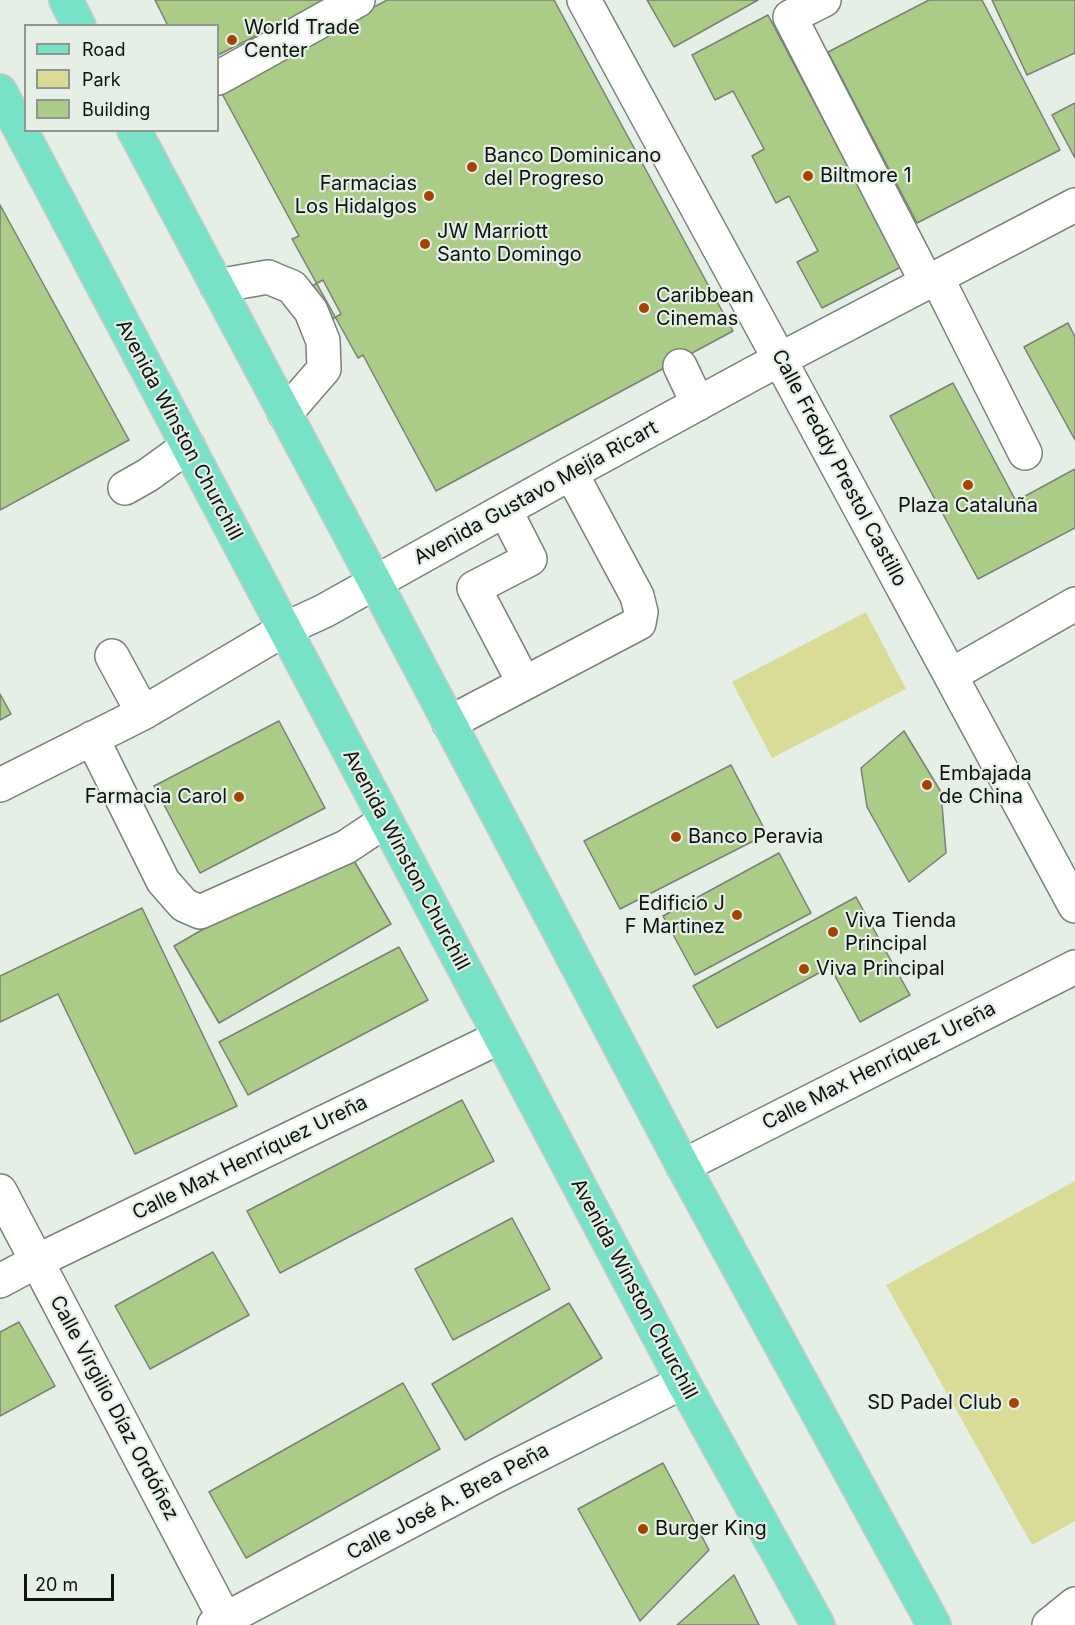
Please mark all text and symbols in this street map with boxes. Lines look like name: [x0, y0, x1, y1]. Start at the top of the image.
place label: World Trade Center: [244, 16, 360, 63]
legend: [24, 24, 219, 132]
marker: World Trade Center: [225, 33, 239, 47]
text: Road: [82, 39, 125, 60]
text: Park: [82, 69, 121, 90]
text: Building: [82, 99, 150, 120]
place label: Banco Dominicano del Progreso: [484, 144, 661, 191]
marker: Banco Dominicano del Progreso: [465, 160, 479, 174]
place label: Biltmore 1: [820, 164, 912, 188]
marker: Biltmore 1: [801, 169, 815, 183]
place label: Farmacias Los Hidalgos: [295, 172, 417, 219]
marker: Farmacias Los Hidalgos: [422, 189, 436, 203]
place label: JW Marriott Santo Domingo: [437, 220, 582, 267]
marker: JW Marriott Santo Domingo: [418, 237, 432, 251]
place label: Caribbean Cinemas: [656, 284, 754, 331]
marker: Caribbean Cinemas: [637, 301, 651, 315]
street label: Avenida Winston Churchill: [111, 315, 247, 545]
street label: Calle Freddy Prestol Castillo: [766, 345, 912, 591]
street label: Avenida Gustavo Mejía Ricart: [410, 416, 662, 570]
marker: Plaza Cataluña: [961, 478, 975, 492]
place label: Plaza Cataluña: [898, 494, 1038, 518]
street label: Avenida Winston Churchill: [338, 745, 474, 975]
place label: Embajada de China: [939, 762, 1032, 809]
marker: Embajada de China: [920, 778, 934, 792]
place label: Farmacia Carol: [85, 785, 227, 809]
marker: Farmacia Carol: [232, 790, 246, 804]
place label: Banco Peravia: [688, 825, 823, 849]
marker: Banco Peravia: [669, 830, 683, 844]
place label: Edificio J F Martinez: [625, 892, 725, 939]
marker: Edificio J F Martinez: [730, 908, 744, 922]
place label: Viva Tienda Principal: [845, 909, 956, 956]
marker: Viva Tienda Principal: [826, 925, 840, 939]
place label: Viva Principal: [816, 957, 945, 981]
marker: Viva Principal: [797, 962, 811, 976]
street label: Calle Max Henríquez Ureña: [758, 997, 1000, 1135]
street label: Calle Max Henríquez Ureña: [129, 1091, 371, 1225]
street label: Avenida Winston Churchill: [566, 1174, 702, 1404]
street label: Calle Virgilio Díaz Ordóñez: [44, 1291, 184, 1525]
place label: SD Padel Club: [867, 1391, 1002, 1415]
marker: SD Padel Club: [1007, 1396, 1021, 1410]
street label: Calle José A. Brea Peña: [343, 1438, 553, 1566]
place label: Burger King: [655, 1517, 767, 1541]
marker: Burger King: [636, 1522, 650, 1536]
scale bar: [27, 1562, 117, 1600]
text: 20 m: [35, 1574, 78, 1595]

